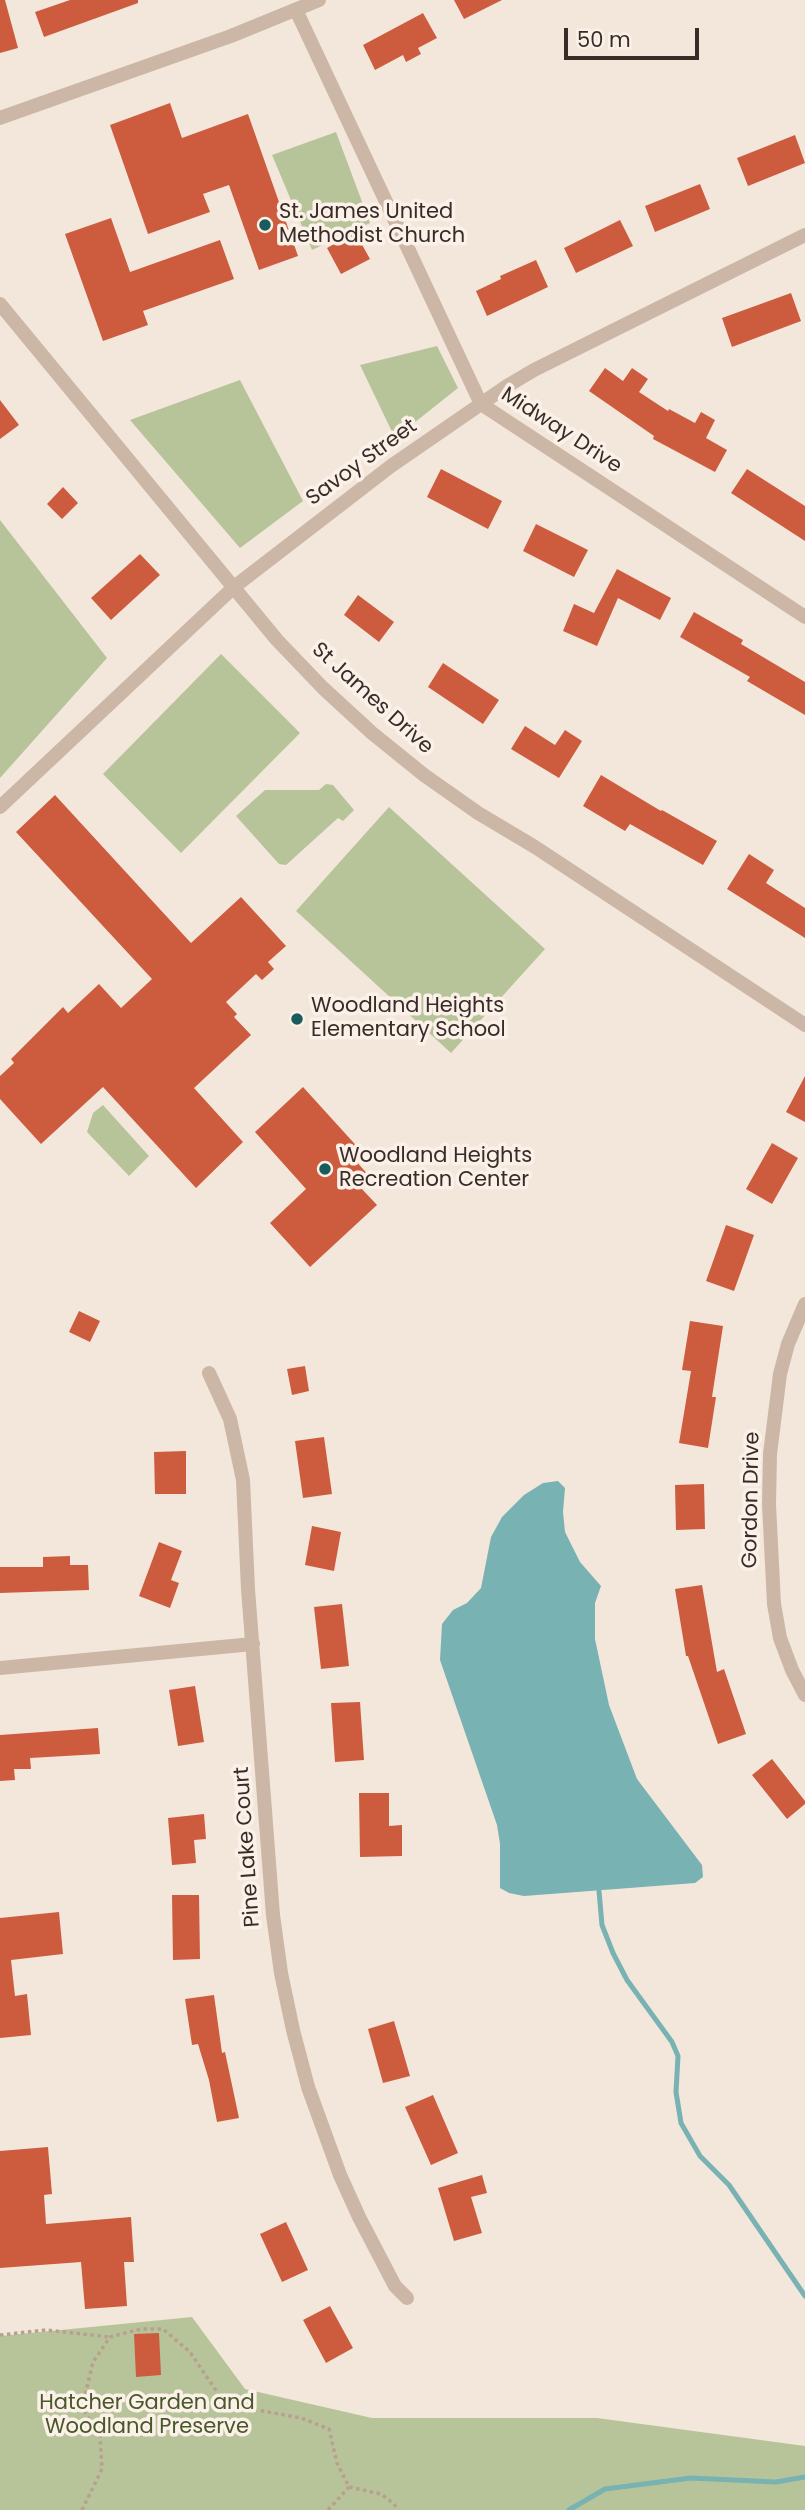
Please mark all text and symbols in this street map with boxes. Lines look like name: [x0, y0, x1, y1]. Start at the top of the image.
scale bar: [567, 14, 702, 58]
text: 50 m: [577, 25, 631, 54]
place label: St. James United Methodist Church: [279, 200, 465, 250]
marker: St. James United Methodist Church: [257, 217, 273, 233]
street label: Midway Drive: [496, 383, 626, 479]
street label: Savoy Street: [302, 414, 422, 512]
street label: St James Drive: [306, 638, 438, 760]
place label: Woodland Heights Elementary School: [311, 994, 506, 1044]
marker: Woodland Heights Elementary School: [289, 1011, 305, 1027]
place label: Woodland Heights Recreation Center: [339, 1144, 532, 1194]
marker: Woodland Heights Recreation Center: [317, 1161, 333, 1177]
street label: Gordon Drive: [738, 1431, 766, 1569]
street label: Pine Lake Court: [230, 1766, 266, 1928]
park label: Hatcher Garden and Woodland Preserve: [39, 2391, 255, 2441]

